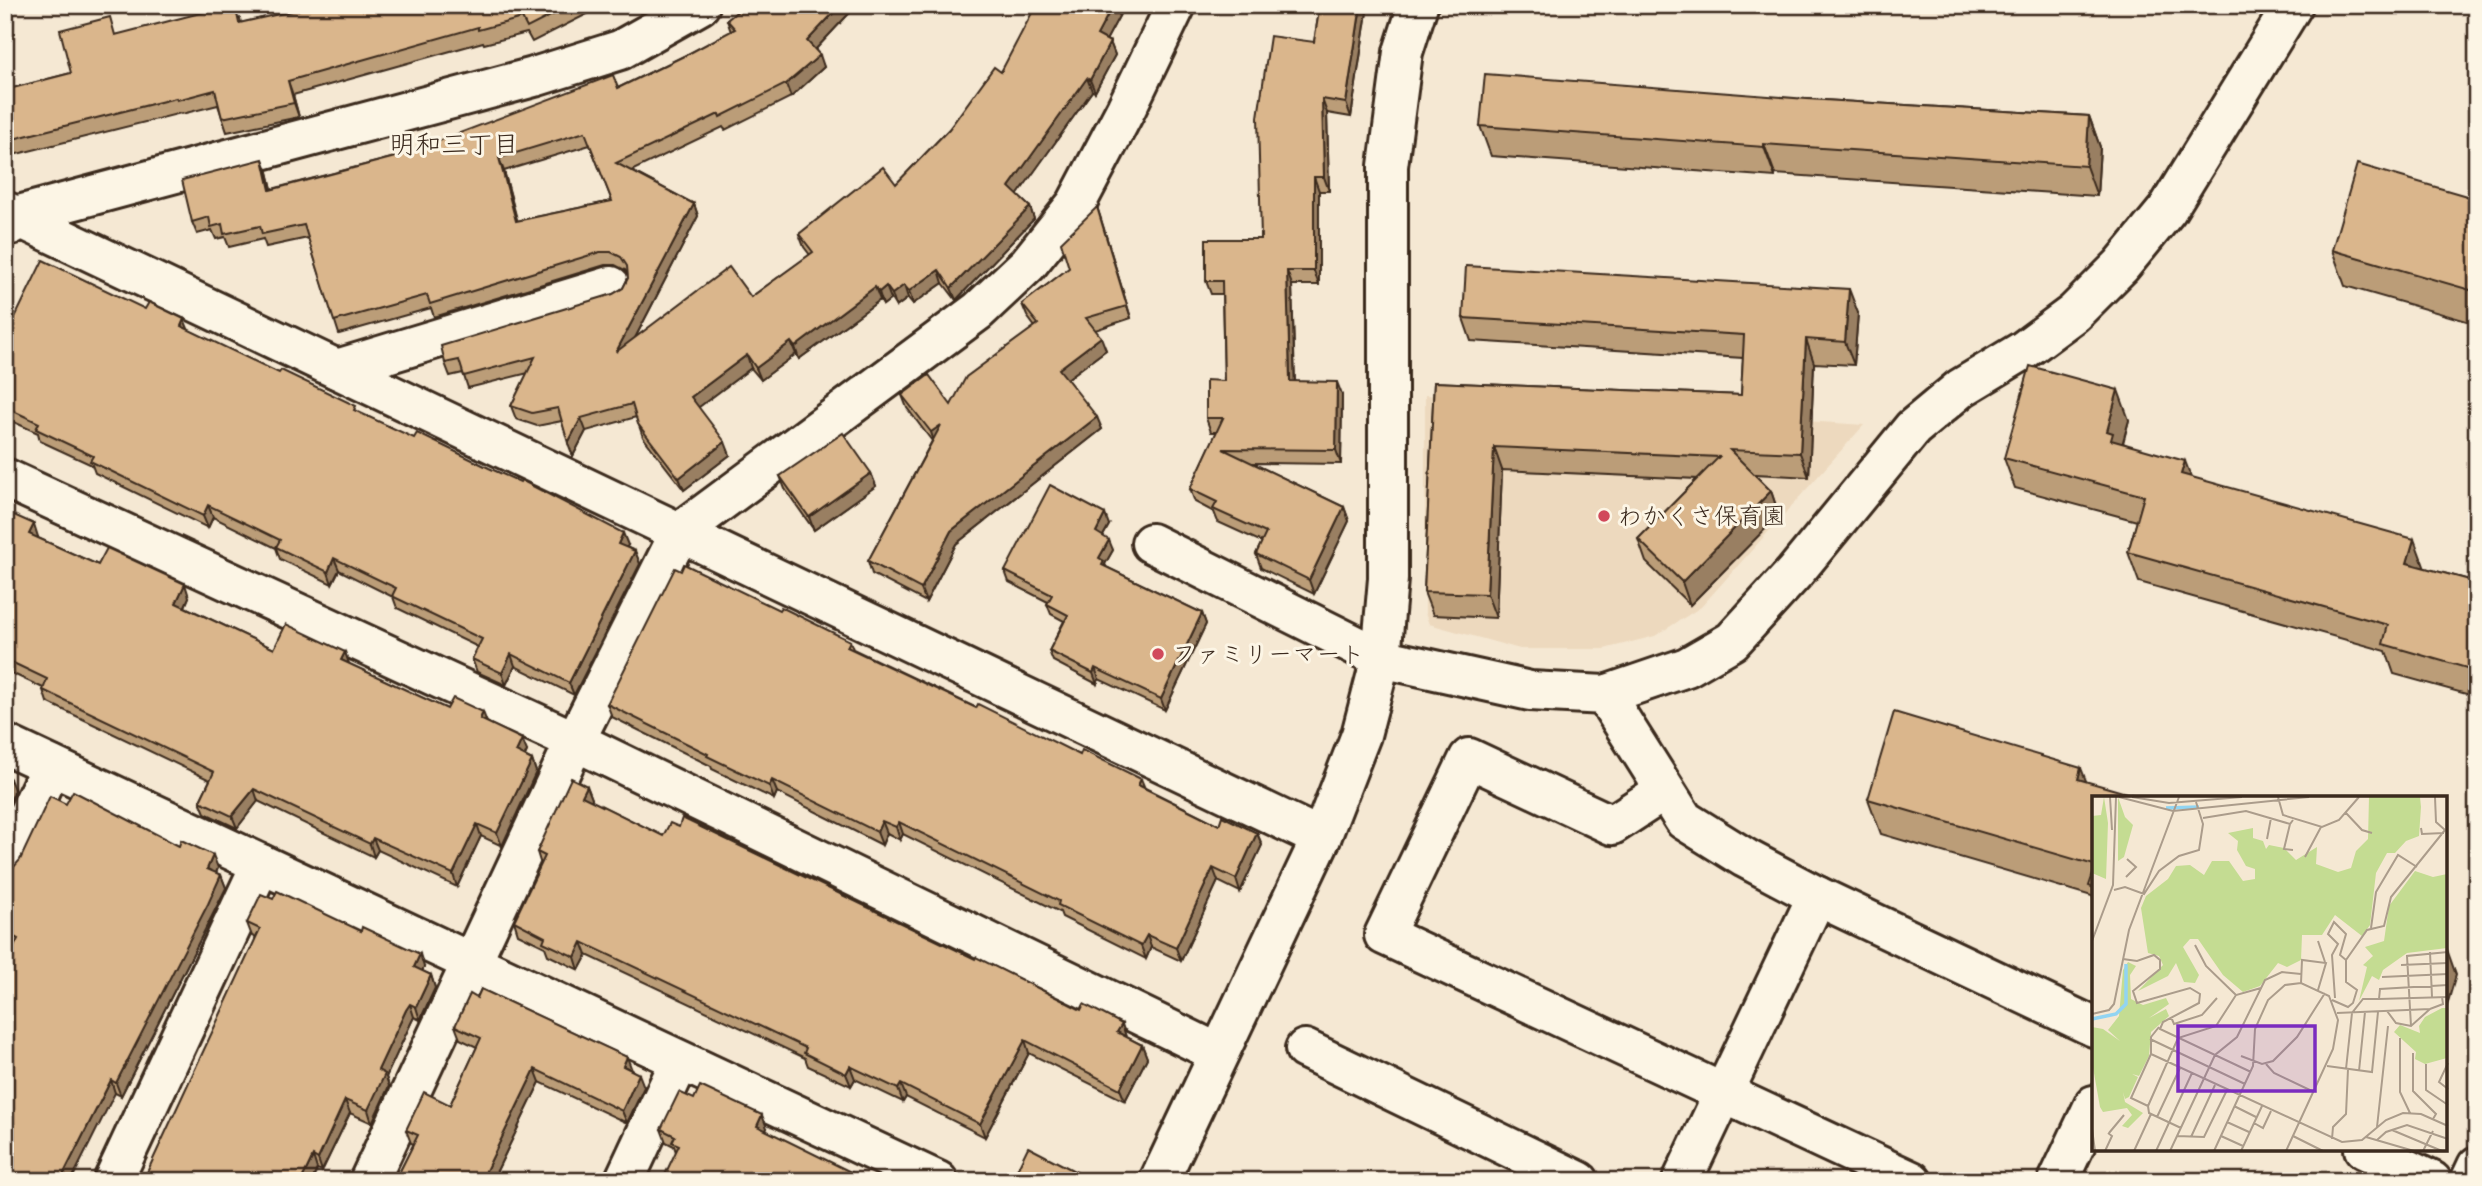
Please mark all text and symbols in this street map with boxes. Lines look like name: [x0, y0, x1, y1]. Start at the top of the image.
district label: 明和三丁目: [389, 128, 519, 160]
place label: わかくさ保育園: [1618, 501, 1786, 530]
marker: わかくさ保育園: [1596, 508, 1612, 524]
place label: ファミリーマート: [1172, 639, 1364, 668]
marker: ファミリーマート: [1150, 646, 1166, 662]
inset map: [2092, 796, 2447, 1151]

